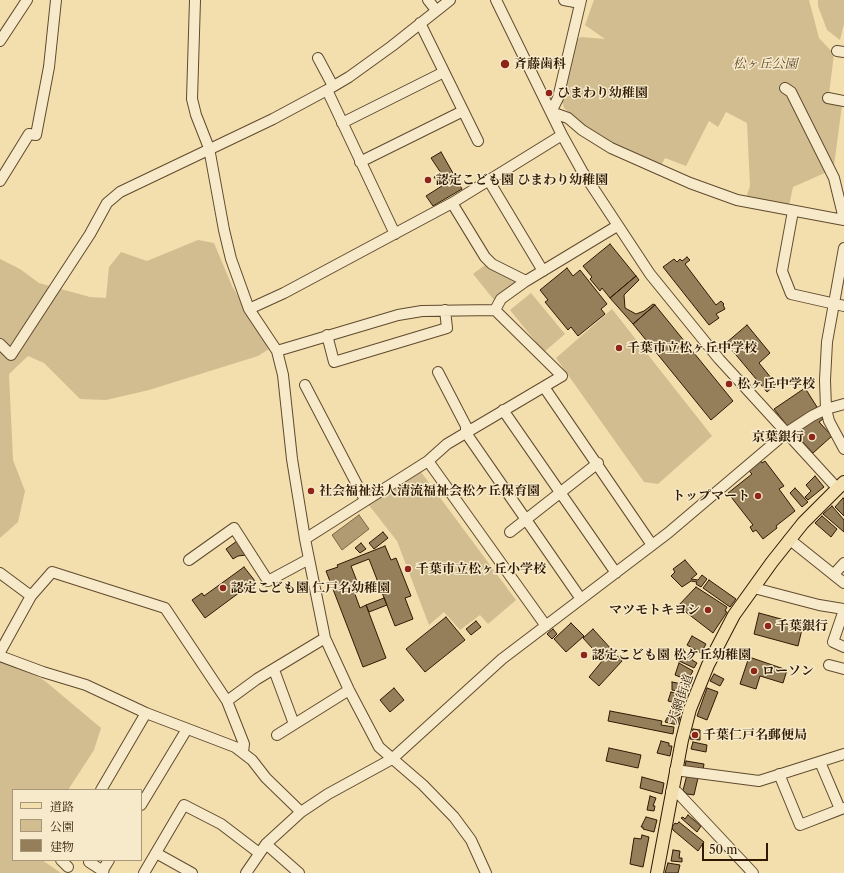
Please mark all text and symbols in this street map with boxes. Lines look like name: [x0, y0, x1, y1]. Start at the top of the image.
place label: 斉藤歯科: [514, 56, 566, 72]
park label: 松ヶ丘公園: [733, 56, 797, 72]
marker: 斉藤歯科: [499, 58, 511, 70]
place label: ひまわり幼稚園: [557, 85, 648, 101]
marker: ひまわり幼稚園: [544, 88, 554, 98]
place label: 認定こども園 ひまわり幼稚園: [436, 172, 608, 188]
marker: 認定こども園 ひまわり幼稚園: [423, 175, 433, 185]
place label: 千葉市立松ヶ丘中学校: [627, 340, 757, 356]
marker: 千葉市立松ヶ丘中学校: [614, 343, 624, 353]
place label: 松ヶ丘中学校: [737, 376, 815, 392]
marker: 松ヶ丘中学校: [724, 379, 734, 389]
place label: 京葉銀行: [752, 429, 804, 445]
marker: 京葉銀行: [807, 432, 817, 442]
place label: 社会福祉法人清流福祉会松ケ丘保育園: [319, 483, 540, 499]
marker: 社会福祉法人清流福祉会松ケ丘保育園: [306, 486, 316, 496]
place label: トップマート: [672, 488, 750, 504]
marker: トップマート: [753, 491, 763, 501]
place label: 千葉市立松ヶ丘小学校: [416, 561, 546, 577]
marker: 千葉市立松ヶ丘小学校: [403, 564, 413, 574]
place label: 認定こども園 仁戸名幼稚園: [231, 580, 390, 596]
marker: 認定こども園 仁戸名幼稚園: [218, 583, 228, 593]
place label: マツモトキヨシ: [609, 602, 700, 618]
marker: マツモトキヨシ: [703, 605, 713, 615]
place label: 千葉銀行: [776, 618, 828, 634]
marker: 千葉銀行: [763, 621, 773, 631]
place label: 認定こども園 松ケ丘幼稚園: [592, 647, 751, 663]
marker: 認定こども園 松ケ丘幼稚園: [579, 650, 589, 660]
place label: ローソン: [762, 663, 814, 679]
marker: ローソン: [749, 666, 759, 676]
street label: 大網街道: [665, 672, 697, 726]
place label: 千葉仁戸名郵便局: [703, 727, 807, 743]
marker: 千葉仁戸名郵便局: [690, 730, 700, 740]
legend: [12, 789, 142, 861]
text: 道路: [50, 799, 74, 814]
text: 公園: [50, 819, 74, 834]
scale bar: [704, 835, 770, 861]
text: 建物: [50, 839, 74, 854]
text: 50 m: [709, 842, 738, 857]

